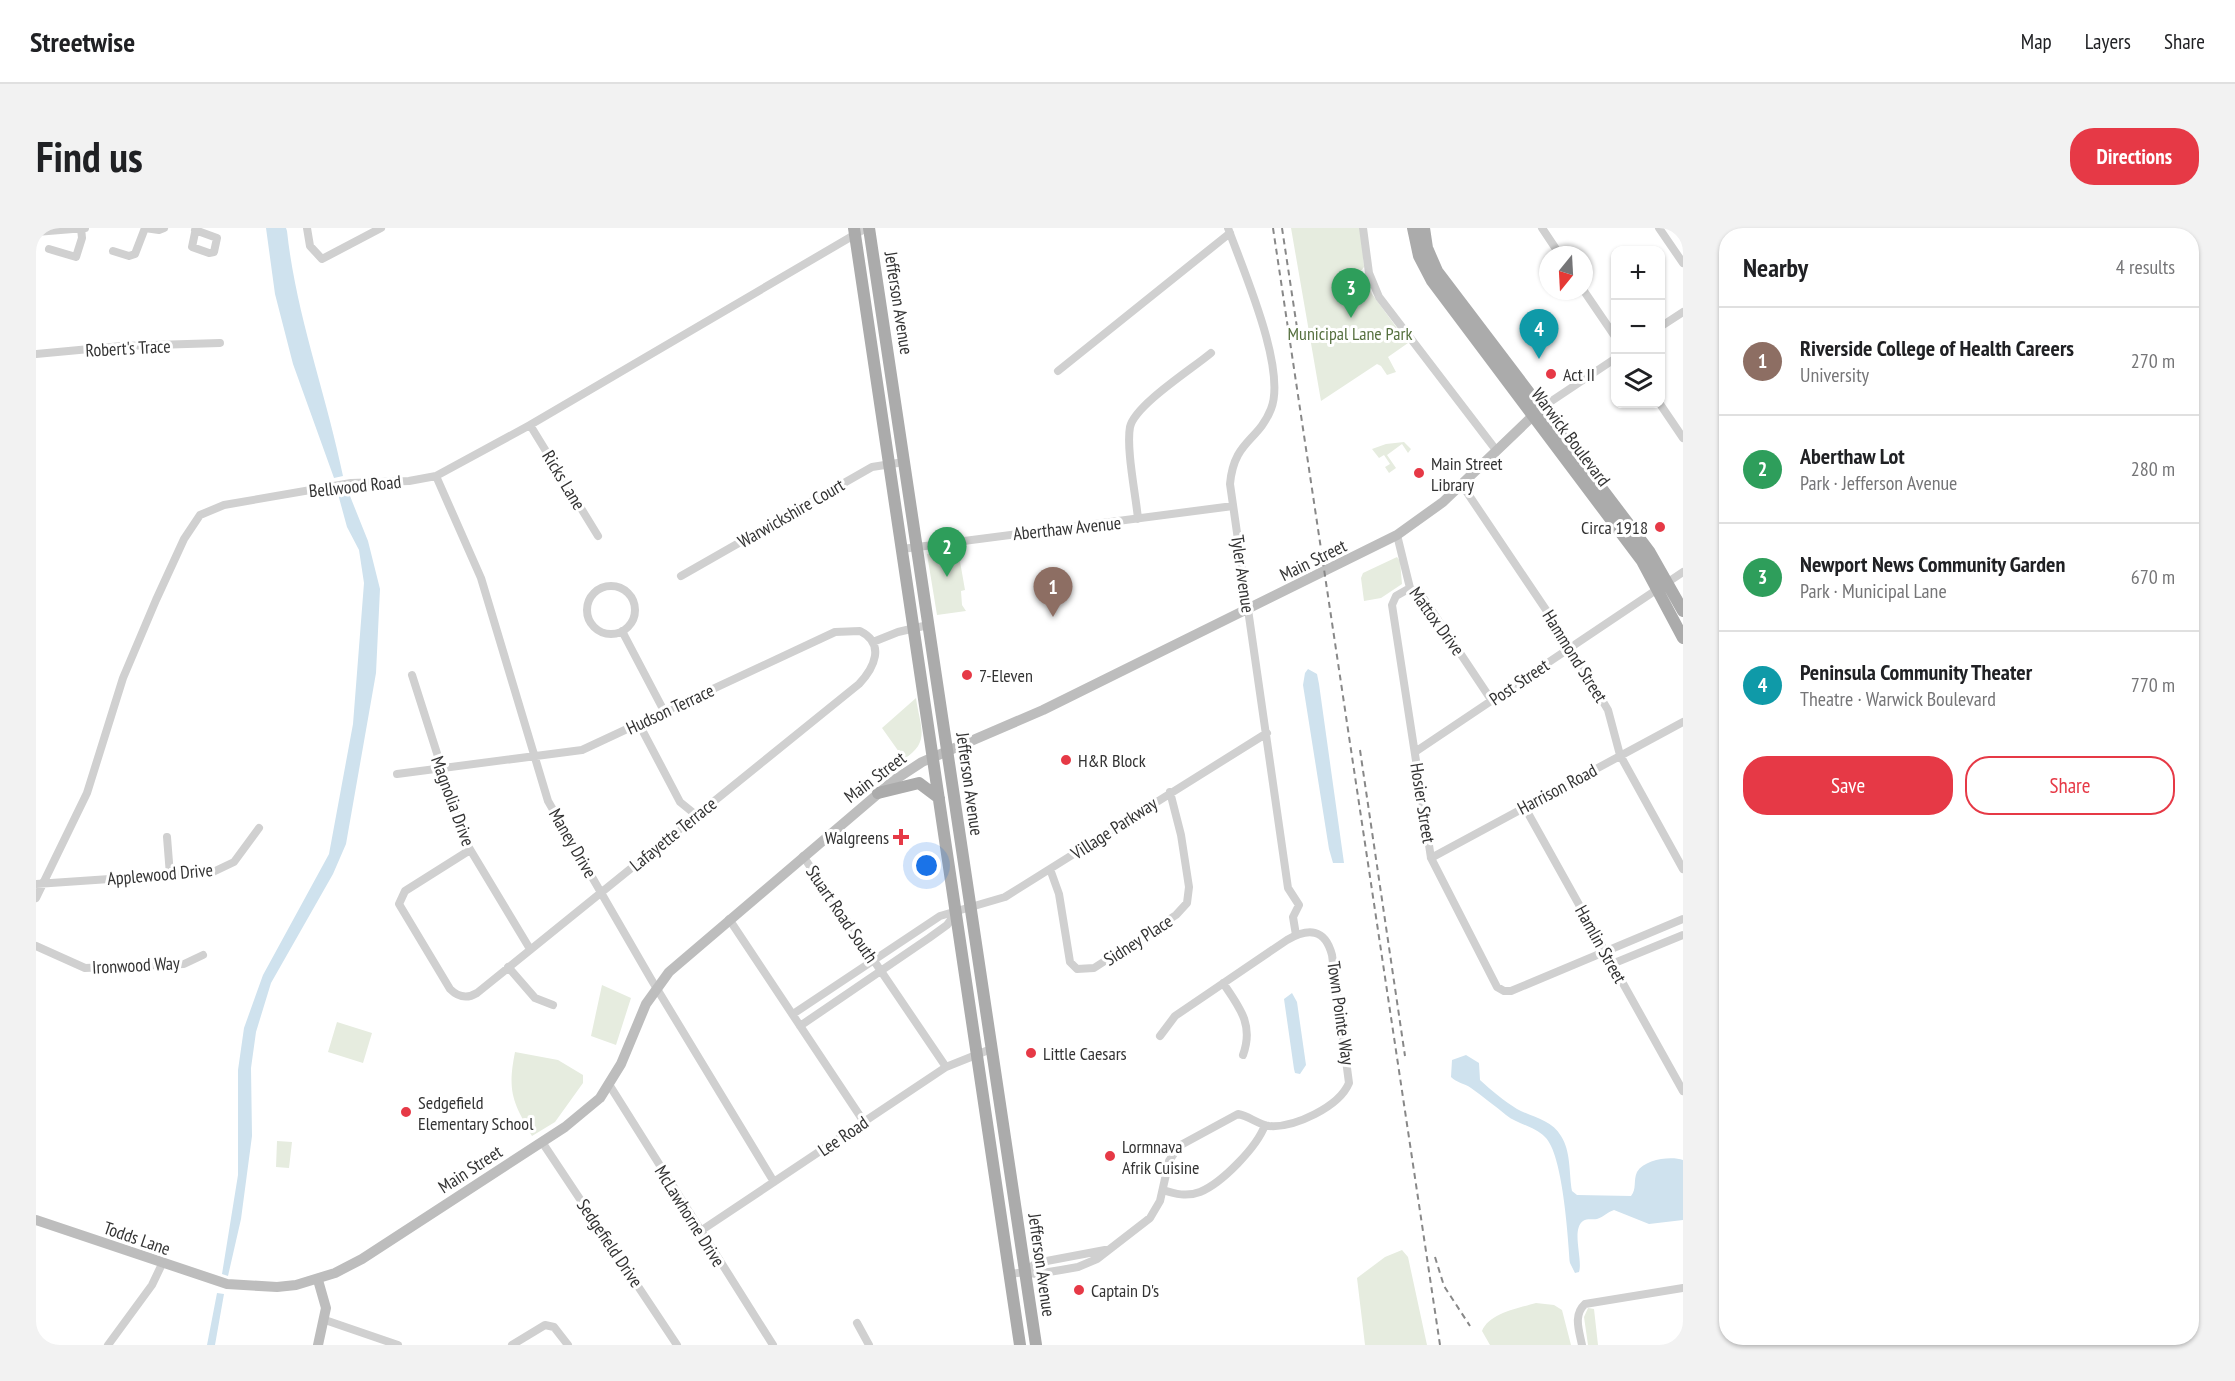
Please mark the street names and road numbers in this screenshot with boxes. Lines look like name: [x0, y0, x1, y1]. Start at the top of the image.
street label: Jefferson Avenue: [879, 249, 918, 356]
street label: Robert's Trace: [85, 334, 171, 362]
street label: Warwick Boulevard: [1527, 383, 1615, 491]
street label: Ricks Lane: [537, 446, 591, 514]
street label: Bellwood Road: [308, 470, 402, 502]
street label: Warwickshire Court: [734, 473, 848, 553]
street label: Aberthaw Avenue: [1012, 511, 1122, 545]
street label: Tyler Avenue: [1226, 534, 1260, 614]
street label: Main Street: [1276, 534, 1350, 586]
street label: Mattox Drive: [1404, 582, 1470, 660]
street label: Hammond Street: [1537, 605, 1613, 707]
street label: Post Street: [1485, 654, 1553, 710]
street label: Hudson Terrace: [622, 679, 718, 739]
street label: Jefferson Avenue: [951, 730, 989, 837]
street label: Main Street: [840, 746, 911, 808]
street label: Magnolia Drive: [426, 753, 480, 849]
street label: Harrison Road: [1513, 758, 1601, 820]
street label: Hosier Street: [1405, 761, 1441, 845]
street label: Village Parkway: [1066, 791, 1162, 865]
street label: Lafayette Terrace: [625, 792, 721, 876]
street label: Maney Drive: [544, 804, 602, 882]
street label: Applewood Drive: [106, 858, 214, 890]
street label: Stuart Road South: [801, 861, 883, 967]
street label: Hamlin Street: [1570, 901, 1632, 987]
street label: Sidney Place: [1099, 909, 1177, 971]
street label: Ironwood Way: [92, 951, 181, 979]
street label: Town Pointe Way: [1322, 960, 1360, 1067]
street label: Lee Road: [813, 1111, 873, 1161]
street label: Main Street: [434, 1140, 506, 1198]
street label: McLawhorne Drive: [650, 1161, 730, 1271]
street label: Sedgefield Drive: [572, 1194, 648, 1292]
street label: Jefferson Avenue: [1023, 1211, 1061, 1318]
street label: Todds Lane: [101, 1216, 173, 1260]

